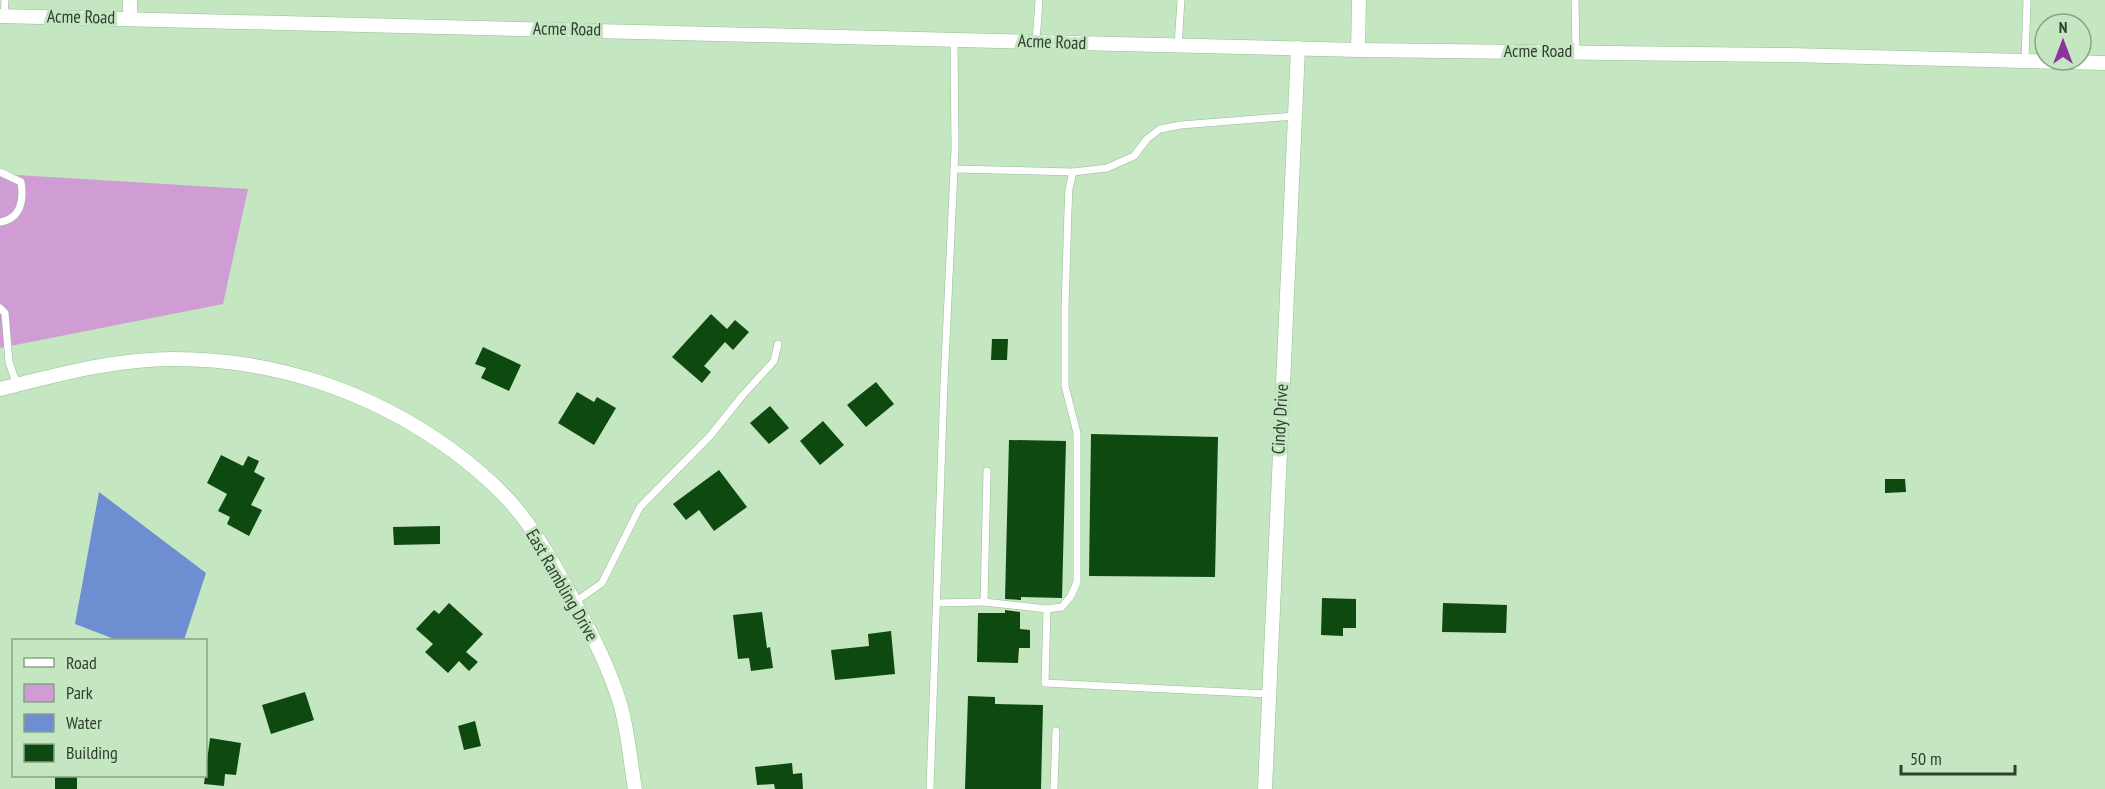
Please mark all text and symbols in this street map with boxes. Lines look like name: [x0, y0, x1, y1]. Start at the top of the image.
street label: Acme Road: [47, 4, 115, 29]
north arrow: [2033, 12, 2093, 72]
street label: Acme Road: [533, 16, 601, 41]
text: N: [2059, 17, 2067, 37]
street label: Acme Road: [1017, 29, 1087, 54]
street label: Acme Road: [1504, 39, 1572, 62]
street label: Cindy Drive: [1266, 383, 1293, 455]
street label: East Rambling Drive: [521, 525, 604, 645]
legend: [12, 639, 207, 777]
text: Road: [66, 651, 97, 674]
text: Park: [66, 681, 93, 704]
text: Water: [66, 711, 102, 734]
scale bar: [1901, 738, 2015, 776]
text: Building: [66, 741, 118, 764]
text: 50 m: [1910, 747, 1942, 770]

